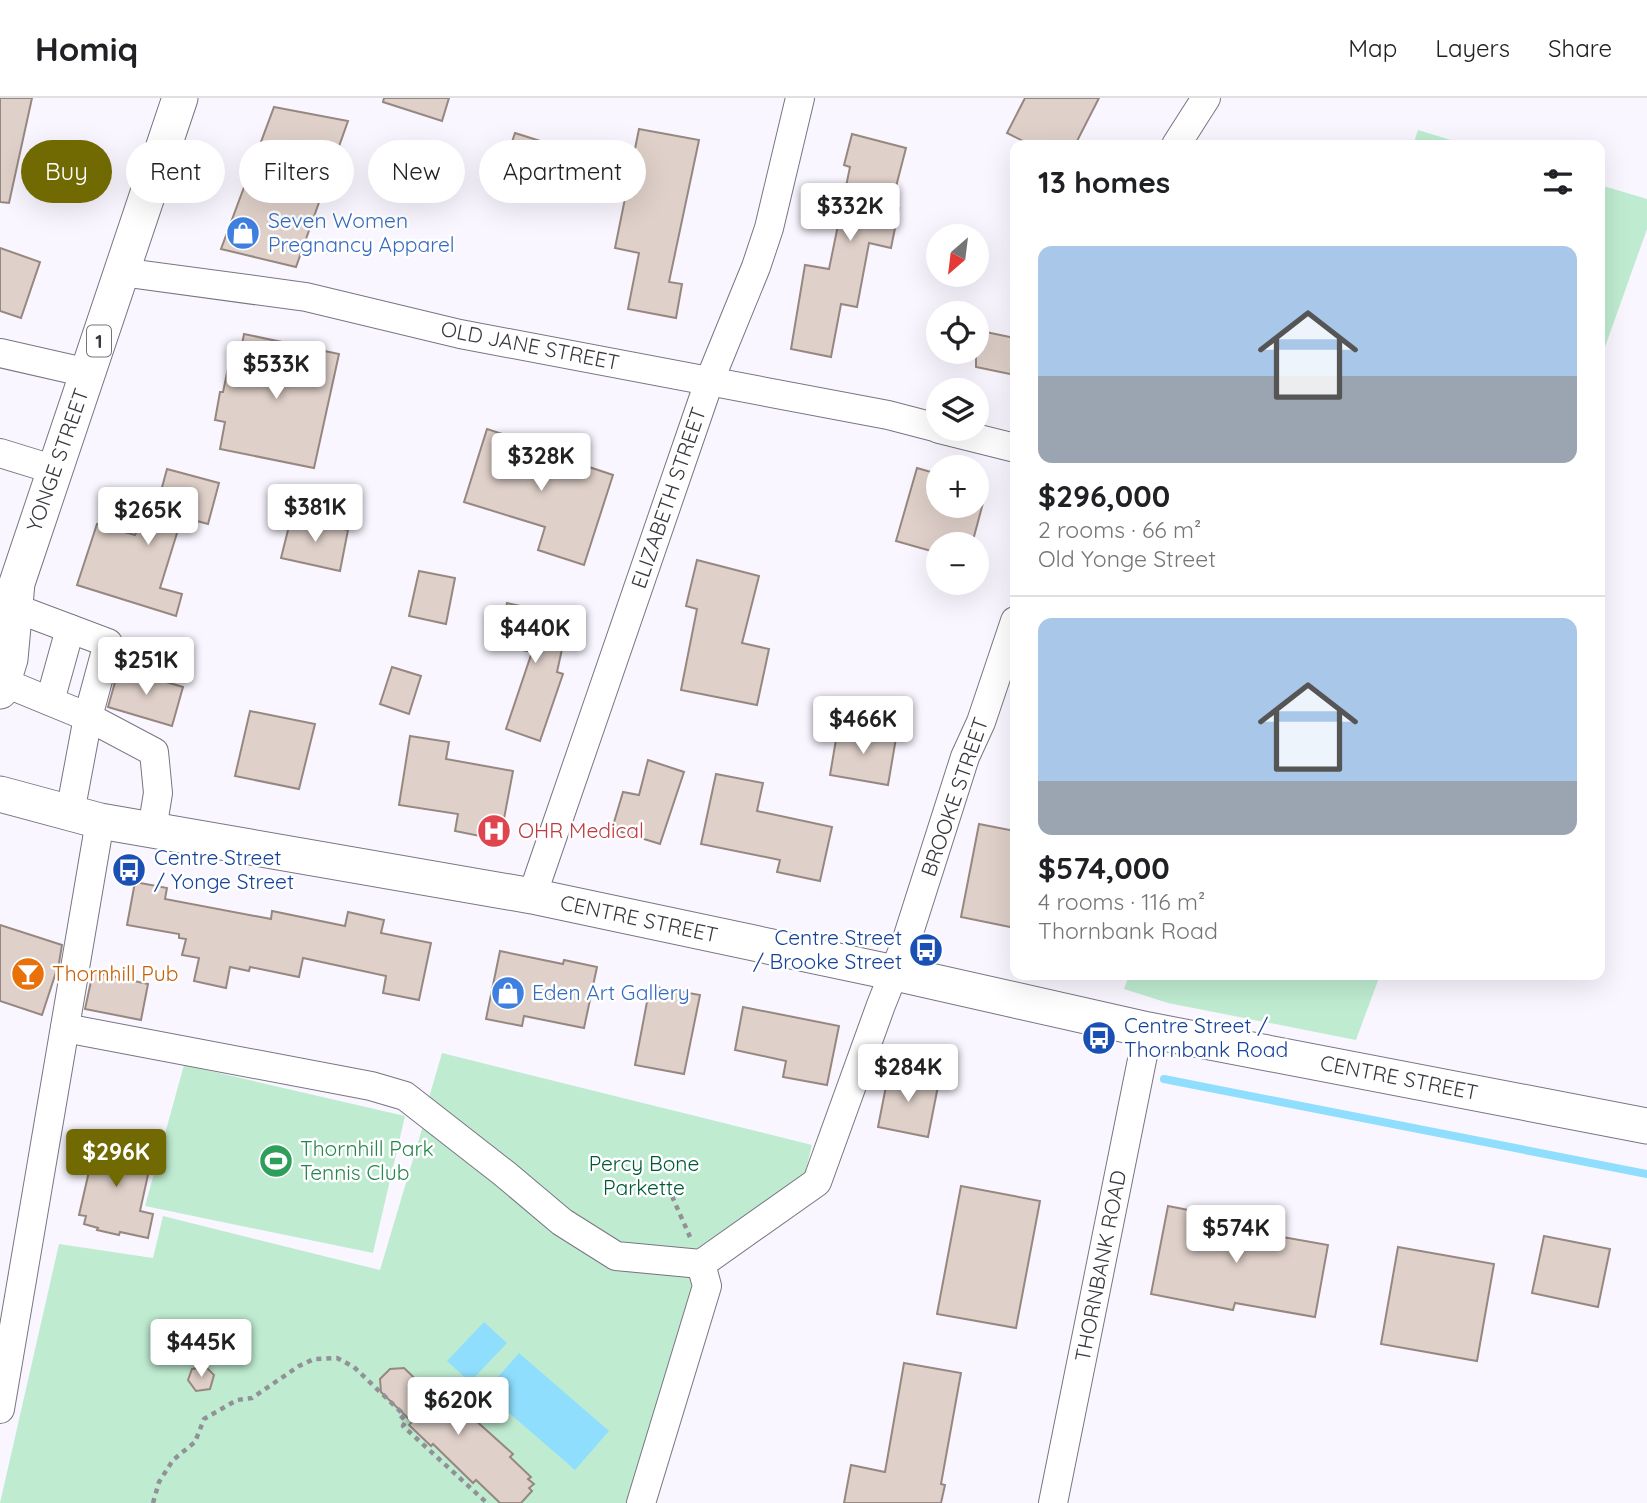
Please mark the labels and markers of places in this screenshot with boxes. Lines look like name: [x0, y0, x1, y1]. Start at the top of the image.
pin: $332K: [801, 184, 899, 243]
place label: Seven Women Pregnancy Apparel: [268, 207, 455, 257]
shop icon: Seven Women Pregnancy Apparel: [224, 214, 262, 252]
pin: $533K: [227, 342, 325, 401]
pin: $328K: [492, 434, 590, 493]
pin: $381K: [266, 484, 364, 544]
pin: $265K: [99, 488, 197, 547]
pin: $440K: [486, 606, 584, 665]
pin: $251K: [97, 638, 195, 697]
pin: $466K: [814, 696, 912, 756]
hospital icon: OHR Medical: [475, 812, 513, 850]
place label: OHR Medical: [518, 817, 644, 843]
place label: Centre Street / Yonge Street: [154, 844, 294, 894]
bus stop icon: Centre Street / Yonge Street: [110, 851, 148, 889]
place label: Centre Street / Brooke Street: [753, 924, 902, 974]
bus stop icon: Centre Street / Brooke Street: [907, 931, 945, 969]
bar icon: Thornhill Pub: [9, 955, 47, 993]
place label: Thornhill Pub: [52, 960, 178, 986]
shop icon: Eden Art Gallery: [489, 974, 527, 1012]
place label: Eden Art Gallery: [532, 979, 690, 1005]
place label: Centre Street / Thornbank Road: [1124, 1012, 1288, 1062]
bus stop icon: Centre Street / Thornbank Road: [1080, 1019, 1118, 1057]
pin: $284K: [859, 1044, 957, 1104]
pin: $296K: [67, 1130, 165, 1189]
place label: Thornhill Park Tennis Club: [300, 1135, 434, 1185]
sports icon: Thornhill Park Tennis Club: [257, 1142, 295, 1180]
pin: $574K: [1187, 1206, 1285, 1265]
pin: $445K: [152, 1320, 250, 1379]
pin: $620K: [409, 1378, 507, 1437]

